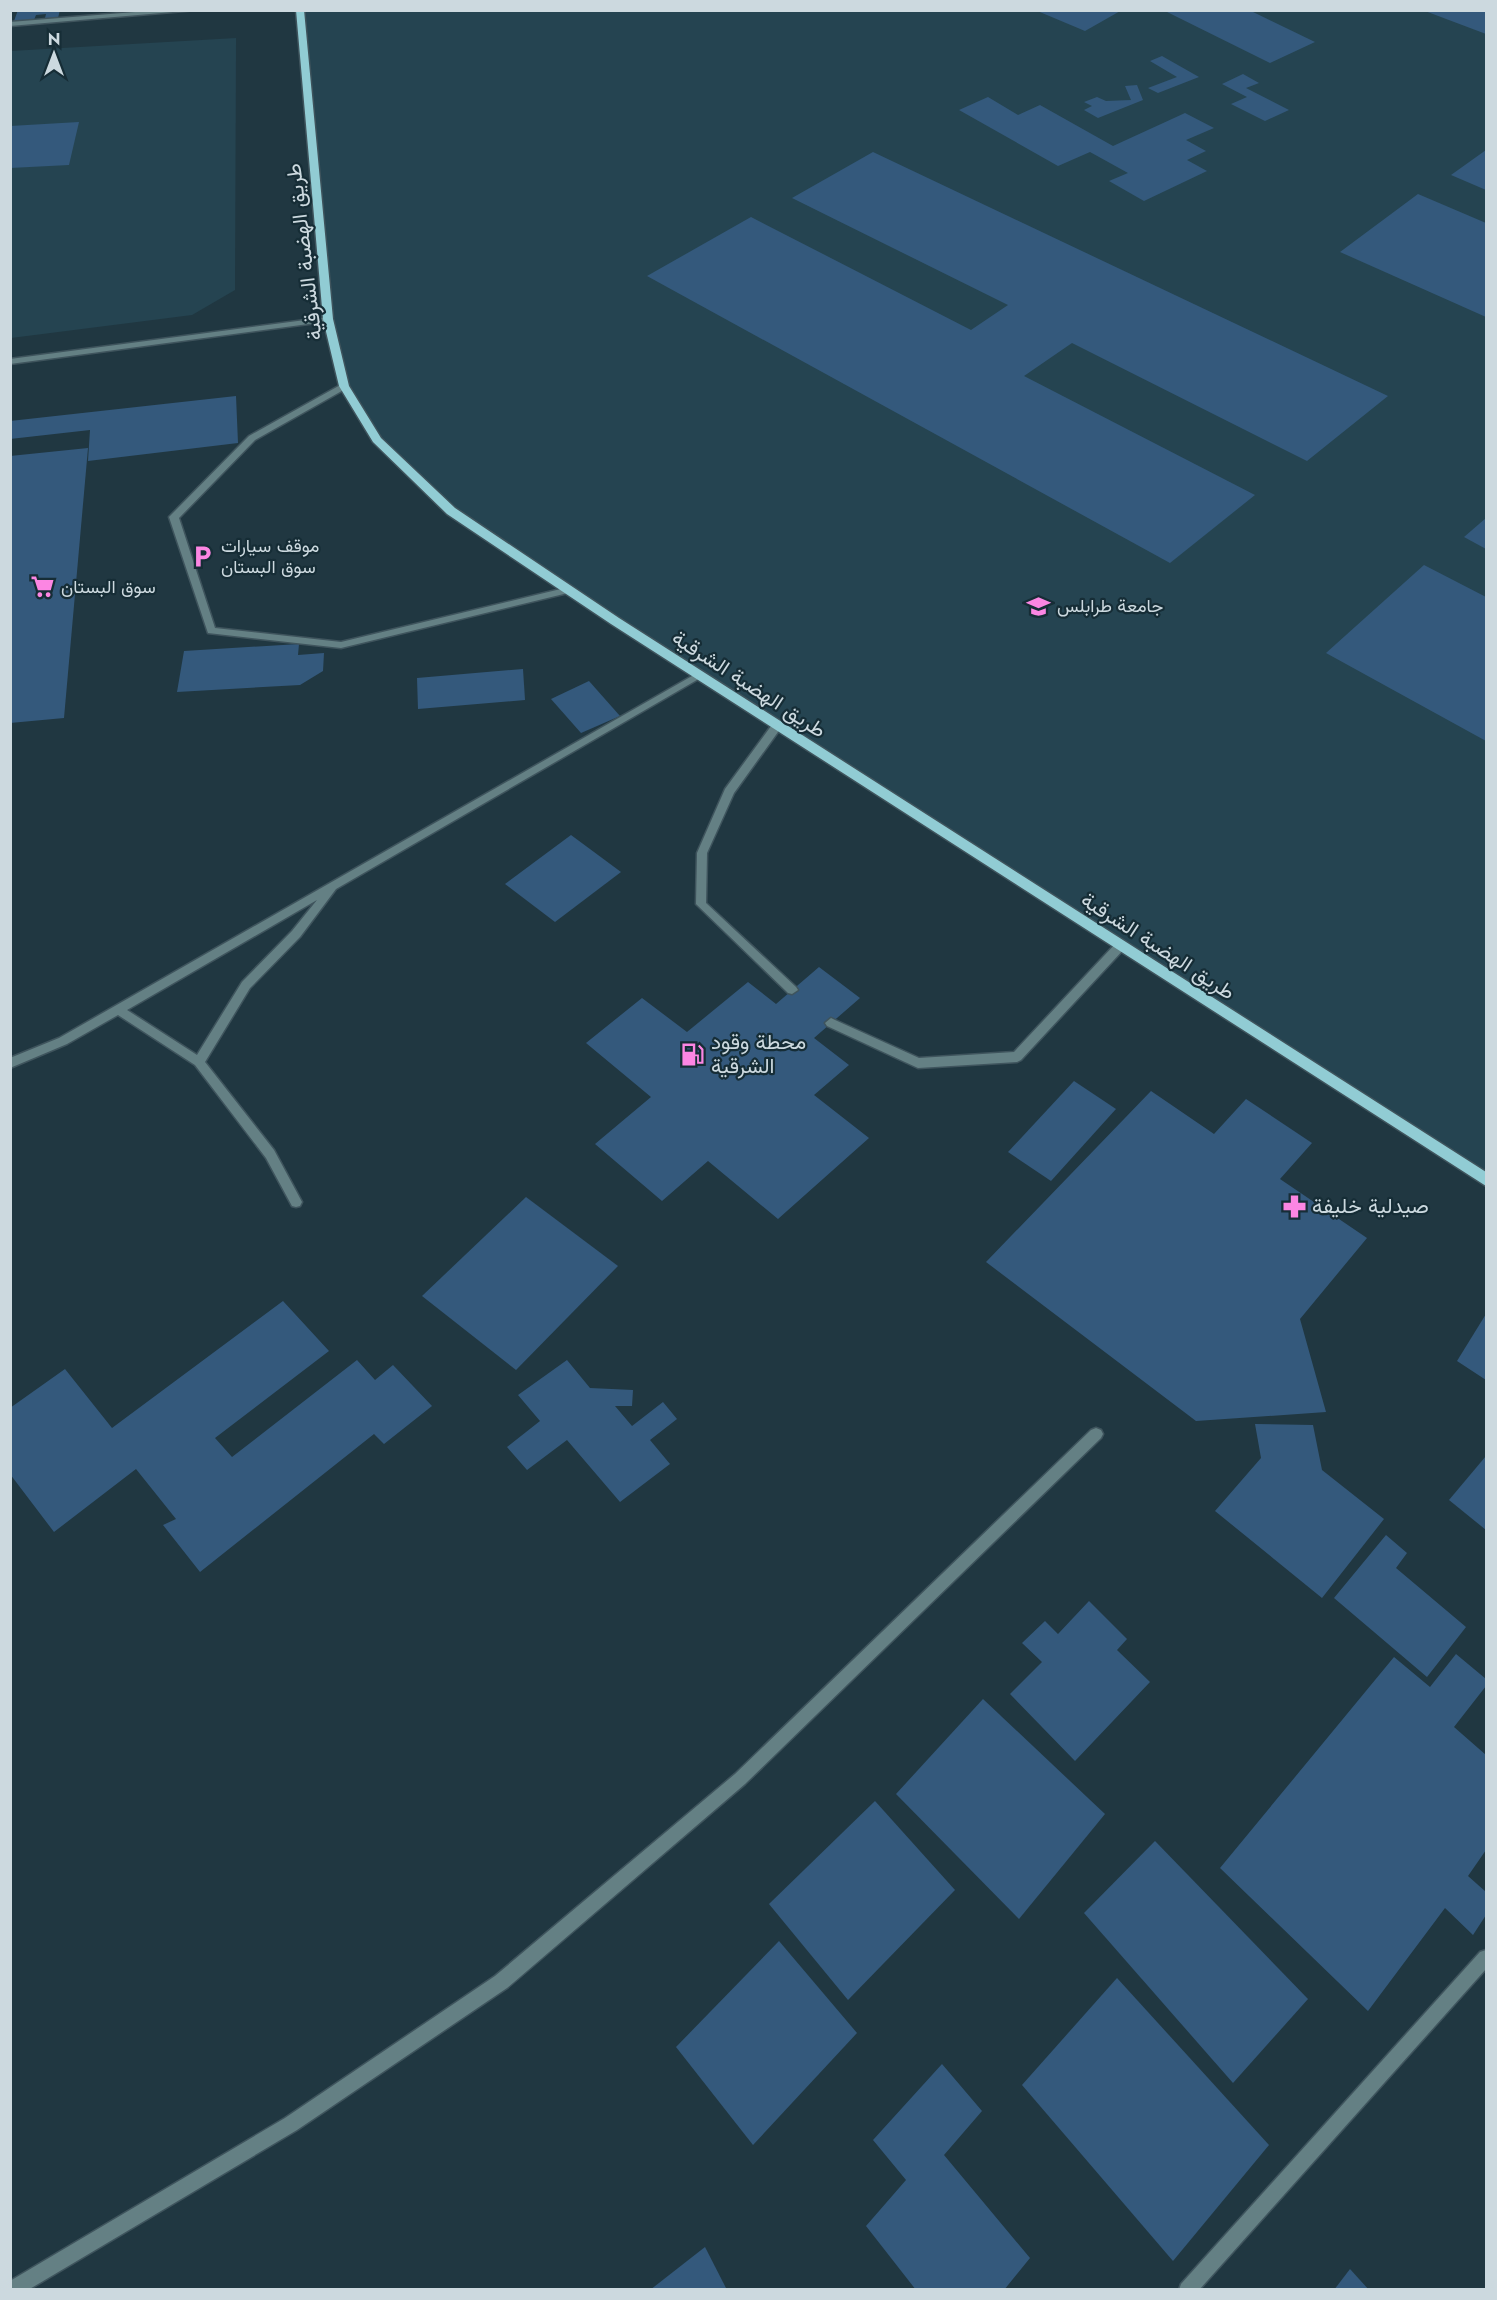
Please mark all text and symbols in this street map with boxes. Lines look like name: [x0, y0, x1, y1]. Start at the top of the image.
north arrow: [24, 24, 84, 84]
text: N: [48, 28, 60, 51]
street label: طريق الهضبة الشرقية: [278, 162, 330, 342]
place label: موقف سيارات سوق البستان: [221, 533, 319, 580]
parking icon: موقف سيارات سوق البستان: [190, 543, 216, 569]
supermarket icon: سوق البستان: [30, 574, 56, 600]
place label: سوق البستان: [61, 574, 156, 600]
school or university icon: جامعة طرابلس: [1026, 593, 1052, 619]
place label: جامعة طرابلس: [1057, 593, 1163, 619]
street label: طريق الهضبة الشرقية: [666, 623, 832, 745]
street label: طريق الهضبة الشرقية: [1075, 885, 1241, 1007]
place label: محطة وقود الشرقية: [711, 1027, 806, 1081]
fuel station icon: محطة وقود الشرقية: [680, 1041, 706, 1067]
place label: صيدلية خليفة: [1312, 1191, 1429, 1221]
pharmacy icon: صيدلية خليفة: [1281, 1193, 1307, 1219]

